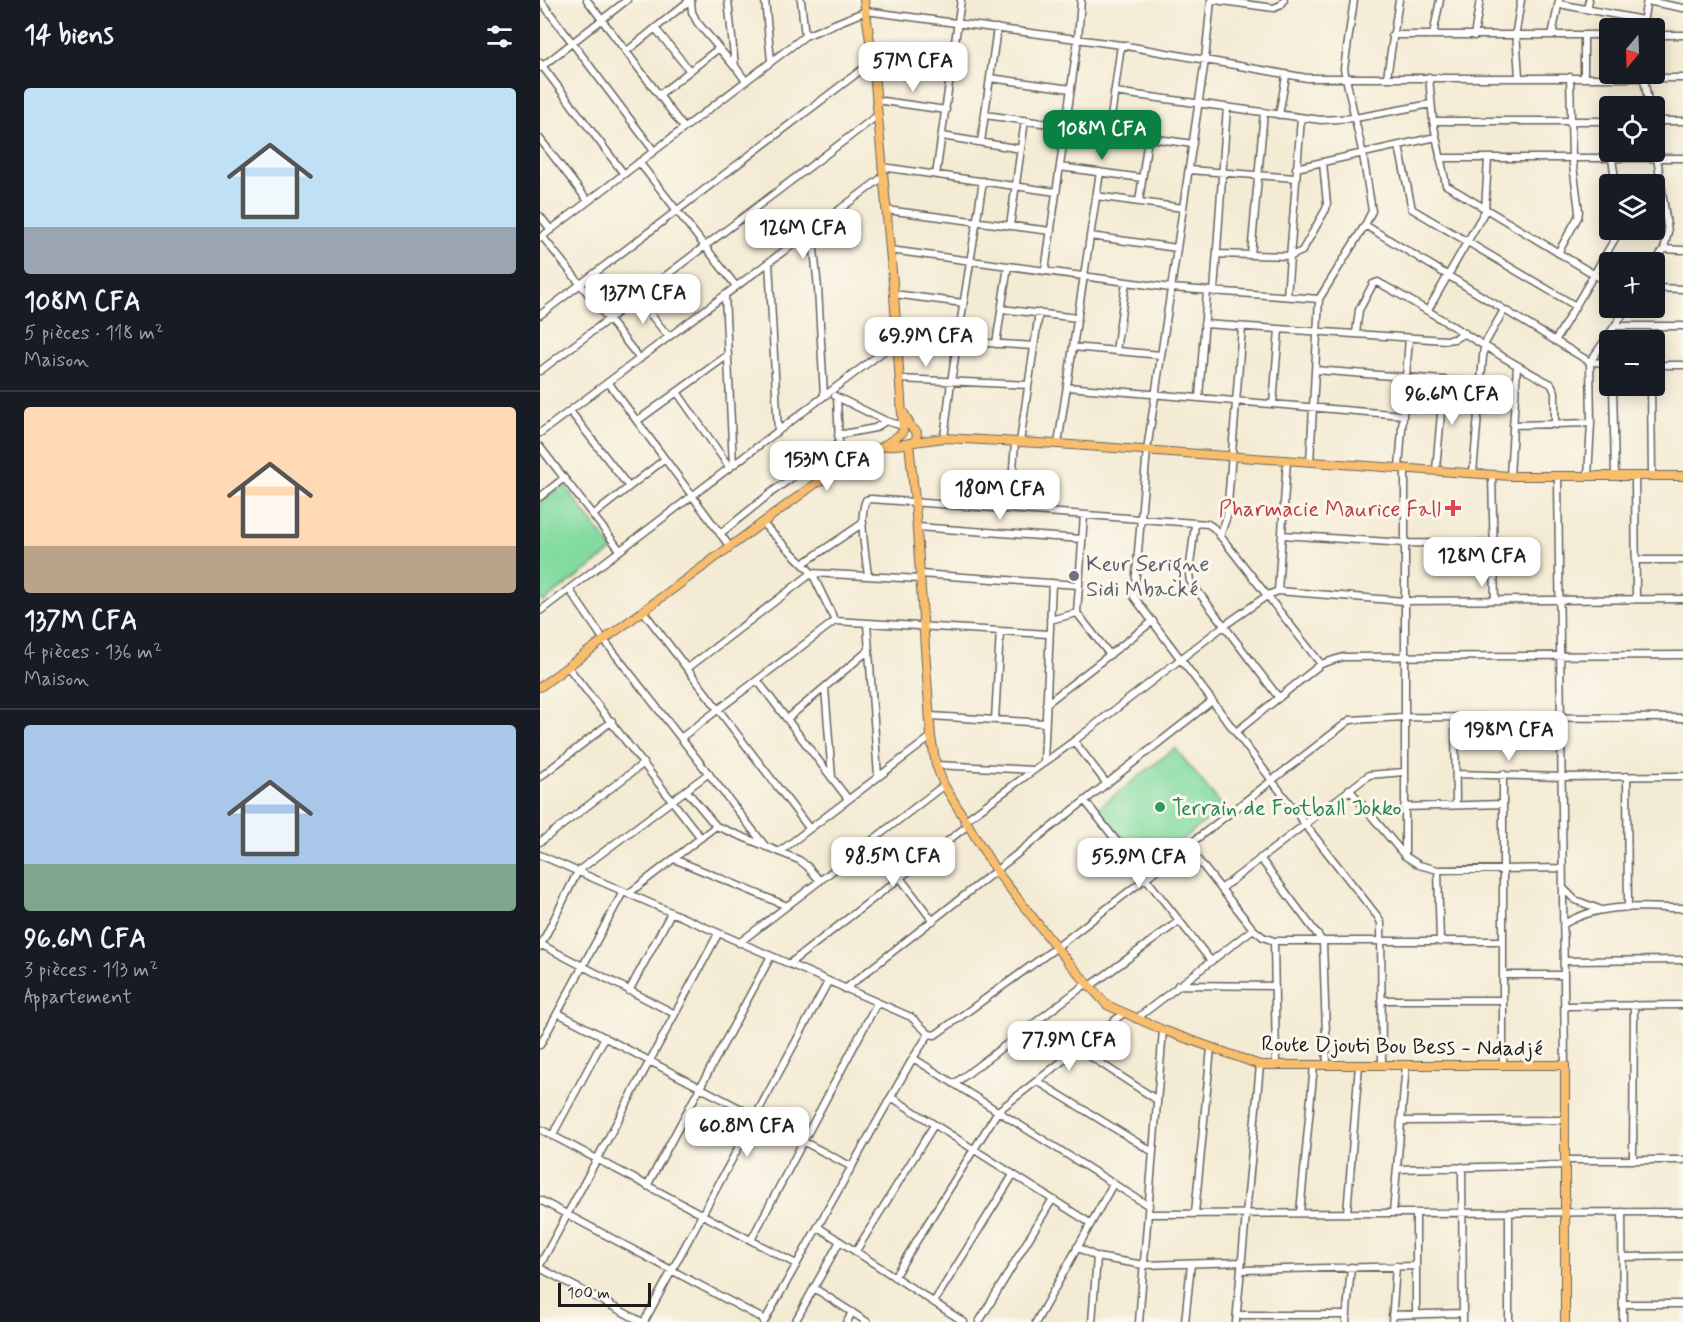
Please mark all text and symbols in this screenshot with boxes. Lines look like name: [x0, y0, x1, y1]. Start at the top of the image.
north arrow: [1599, 18, 1665, 84]
map controls: [1599, 18, 1665, 396]
text: 14 biens: [24, 19, 114, 53]
icon: filters: [483, 20, 516, 53]
pin: 57M CFA: [858, 42, 968, 93]
text: 57M CFA: [873, 48, 953, 75]
button: locate: [1599, 96, 1665, 162]
pin: 108M CFA: [1040, 110, 1164, 161]
text: 108M CFA: [1057, 116, 1147, 143]
icon: home: [216, 127, 324, 235]
button: layers: [1599, 174, 1665, 240]
pin: 126M CFA: [741, 209, 865, 260]
text: 126M CFA: [759, 215, 847, 242]
button: +: [1599, 252, 1665, 318]
pin: 137M CFA: [581, 274, 705, 325]
text: 137M CFA: [599, 280, 687, 307]
text: 108M CFA: [24, 286, 141, 320]
pin: 69.9M CFA: [857, 317, 995, 368]
text: 5 pièces · 118 m²: [24, 320, 164, 347]
text: 69.9M CFA: [879, 323, 973, 350]
button: −: [1599, 330, 1665, 396]
text: Maison: [24, 347, 89, 374]
pin: 96.6M CFA: [1383, 375, 1521, 426]
text: 96.6M CFA: [1405, 381, 1499, 408]
pin: 153M CFA: [765, 441, 889, 492]
icon: home: [216, 446, 324, 554]
text: 153M CFA: [784, 447, 870, 474]
pin: 180M CFA: [938, 470, 1062, 521]
text: 180M CFA: [955, 476, 1045, 503]
place label: Pharmacie Maurice Fall: [1218, 496, 1441, 524]
marker: Pharmacie Maurice Fall: [1446, 501, 1460, 515]
pin: 128M CFA: [1420, 537, 1544, 588]
text: 128M CFA: [1437, 543, 1527, 570]
place label: Keur Serigne Sidi Mbacké: [1086, 551, 1209, 604]
marker: Keur Serigne Sidi Mbacké: [1067, 569, 1081, 583]
text: 137M CFA: [24, 605, 137, 639]
text: 4 pièces · 136 m²: [24, 639, 162, 666]
text: Maison: [24, 666, 89, 693]
pin: 198M CFA: [1447, 711, 1571, 762]
text: 198M CFA: [1464, 717, 1554, 744]
icon: home: [216, 764, 324, 872]
place label: Terrain de Football Jokko: [1172, 795, 1402, 823]
marker: Terrain de Football Jokko: [1153, 800, 1167, 814]
pin: 98.5M CFA: [824, 837, 962, 888]
pin: 55.9M CFA: [1070, 838, 1208, 889]
text: 98.5M CFA: [845, 843, 941, 870]
text: 55.9M CFA: [1091, 844, 1187, 871]
text: 96.6M CFA: [24, 923, 146, 957]
text: 3 pièces · 113 m²: [24, 957, 158, 984]
text: Appartement: [24, 984, 132, 1011]
pin: 77.9M CFA: [1000, 1021, 1138, 1072]
text: 77.9M CFA: [1022, 1027, 1116, 1054]
street label: Route Djouti Bou Bess - Ndadjé: [1261, 1031, 1543, 1063]
pin: 60.8M CFA: [678, 1107, 816, 1158]
text: 60.8M CFA: [699, 1113, 795, 1140]
scale bar: [558, 1280, 651, 1308]
text: 100 m: [567, 1283, 610, 1304]

